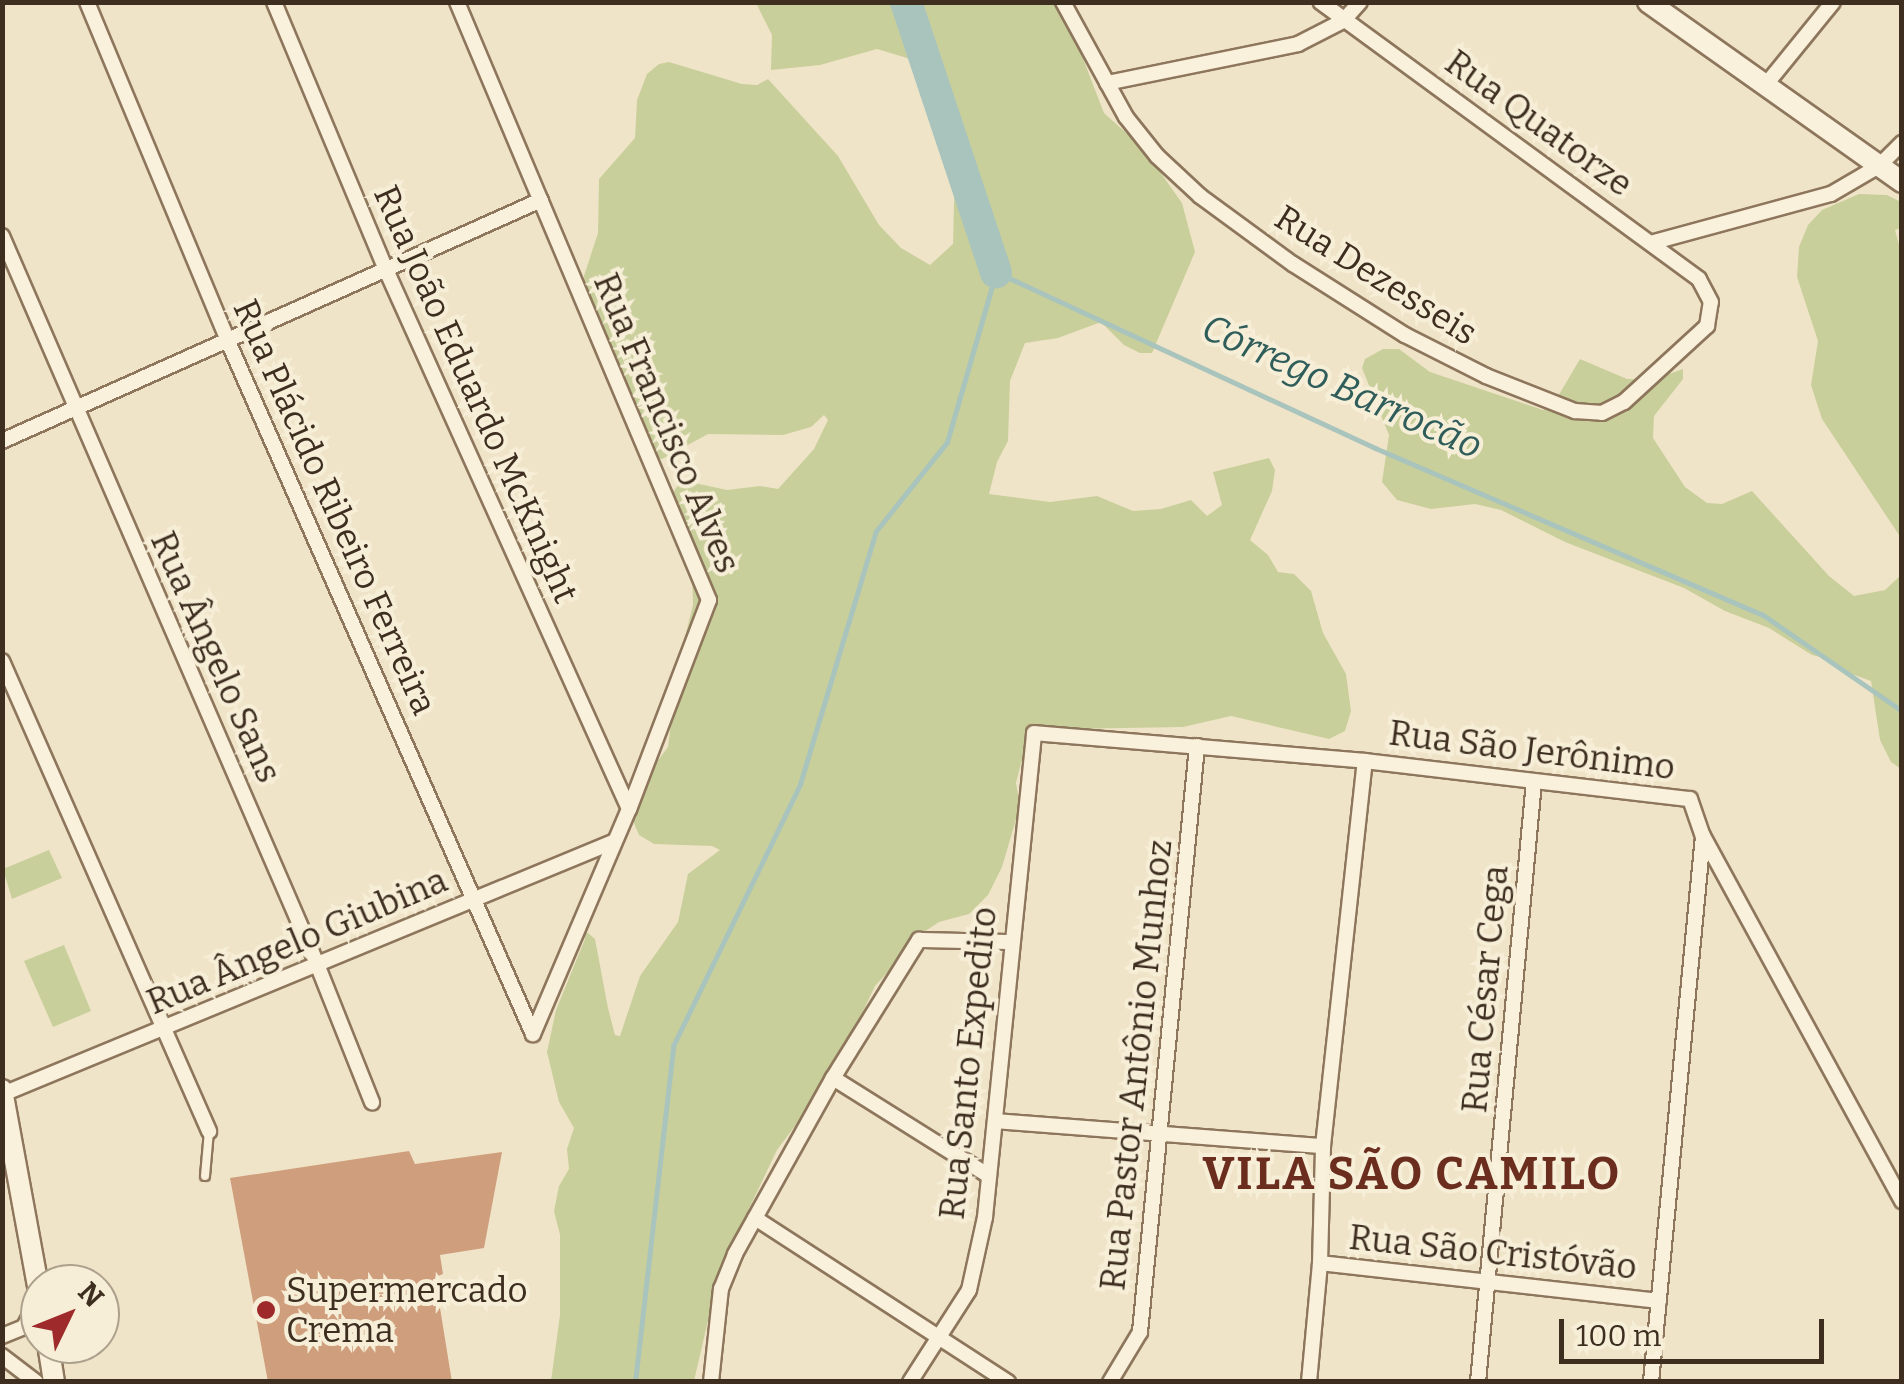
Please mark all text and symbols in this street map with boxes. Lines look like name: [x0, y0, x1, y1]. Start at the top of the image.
street label: Rua Quatorze: [1437, 41, 1641, 205]
street label: Rua João Eduardo McKnight: [365, 179, 587, 609]
street label: Rua Dezesseis: [1267, 196, 1485, 354]
street label: Rua Francisco Alves: [585, 267, 749, 579]
street label: Rua Plácido Ribeiro Ferreira: [224, 293, 446, 721]
water label: Córrego Barrocão: [1195, 305, 1489, 469]
street label: Rua Ângelo Sans: [142, 525, 290, 789]
street label: Rua São Jerônimo: [1387, 712, 1677, 788]
street label: Rua Pastor Antônio Munhoz: [1091, 838, 1181, 1292]
street label: Rua Ângelo Giubina: [141, 859, 453, 1023]
street label: Rua César Cega: [1453, 863, 1517, 1115]
street label: Rua Santo Expedito: [931, 905, 1005, 1221]
district label: VILA SÃO CAMILO: [1202, 1148, 1622, 1202]
street label: Rua São Cristóvão: [1347, 1216, 1639, 1288]
north arrow: [20, 1264, 120, 1364]
place label: Supermercado Crema: [286, 1269, 528, 1351]
text: N: [71, 1275, 110, 1314]
marker: Supermercado Crema: [255, 1299, 277, 1321]
scale bar: [1564, 1299, 1829, 1361]
text: 100 m: [1576, 1318, 1661, 1354]

